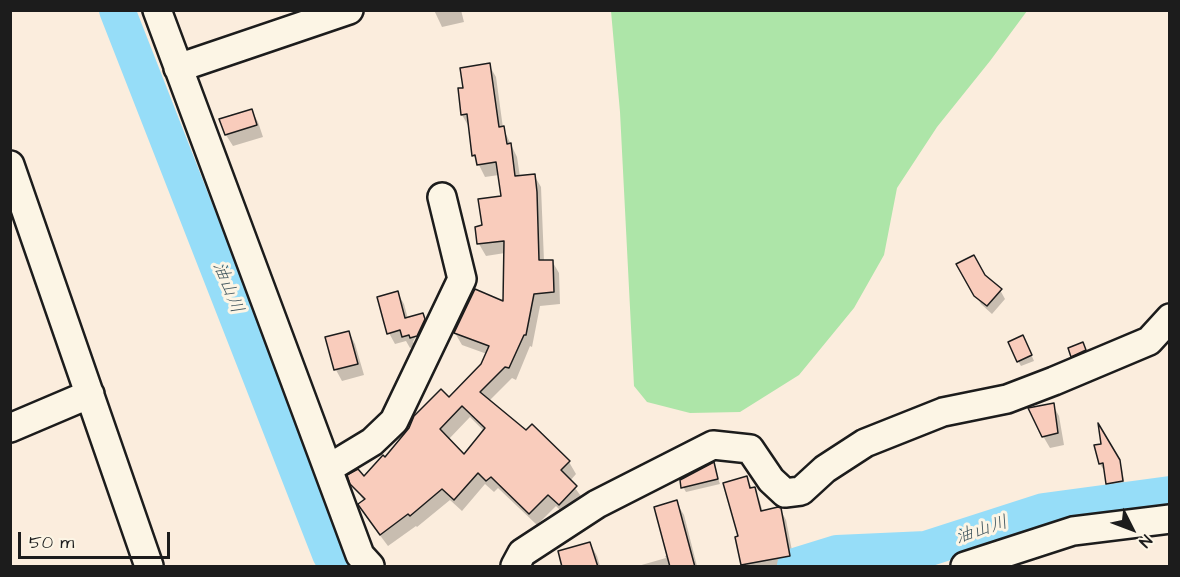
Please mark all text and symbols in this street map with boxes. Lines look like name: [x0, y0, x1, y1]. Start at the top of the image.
water label: 油山川: [207, 259, 247, 317]
north arrow: [1102, 499, 1162, 559]
water label: 油山川: [953, 512, 1011, 550]
scale bar: [21, 520, 172, 558]
text: 50 m: [29, 530, 74, 555]
text: N: [1134, 530, 1157, 552]

